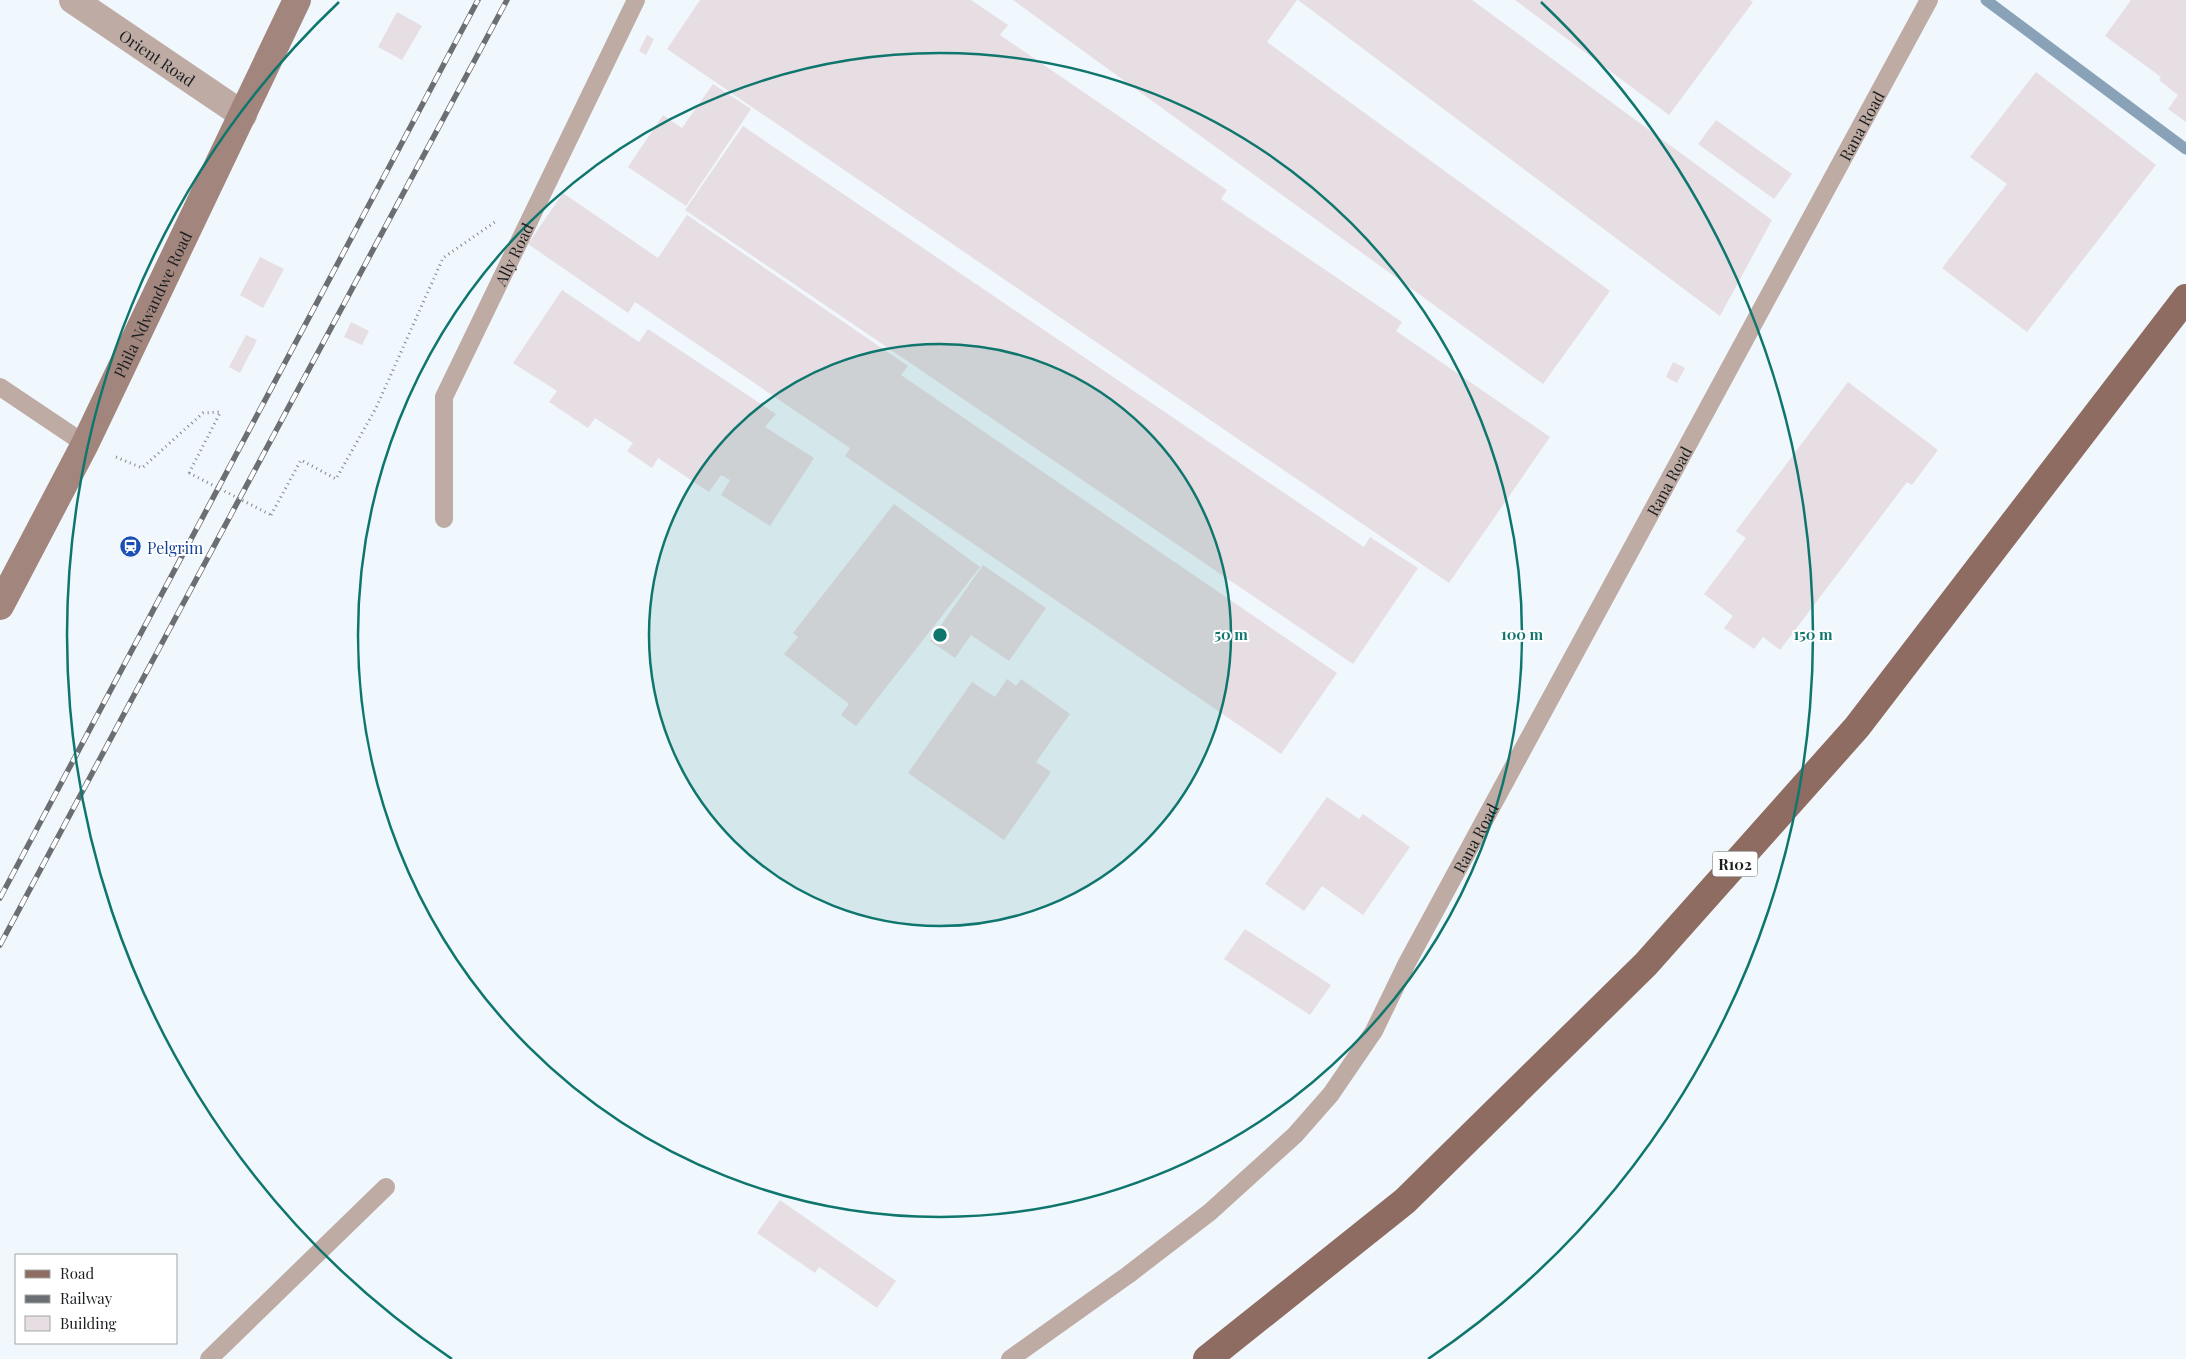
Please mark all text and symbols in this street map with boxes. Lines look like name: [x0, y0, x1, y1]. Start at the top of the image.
street label: Orient Road: [116, 24, 199, 90]
street label: Rana Road: [1834, 87, 1888, 164]
street label: Ally Road: [489, 219, 537, 290]
street label: Phila Ndwandwe Road: [108, 227, 196, 381]
street label: Rana Road: [1641, 442, 1696, 519]
station icon: Pelgrim: [119, 535, 143, 559]
place label: Pelgrim: [147, 537, 203, 558]
text: 50 m: [1214, 624, 1248, 644]
text: 100 m: [1501, 624, 1544, 644]
text: 150 m: [1793, 624, 1833, 644]
centre of rings: [931, 626, 949, 644]
street label: Rana Road: [1448, 799, 1502, 876]
road number: R102: [1712, 852, 1758, 876]
legend: [15, 1254, 178, 1344]
text: Road: [60, 1263, 94, 1283]
text: Railway: [60, 1288, 113, 1308]
text: Building: [60, 1313, 117, 1333]

